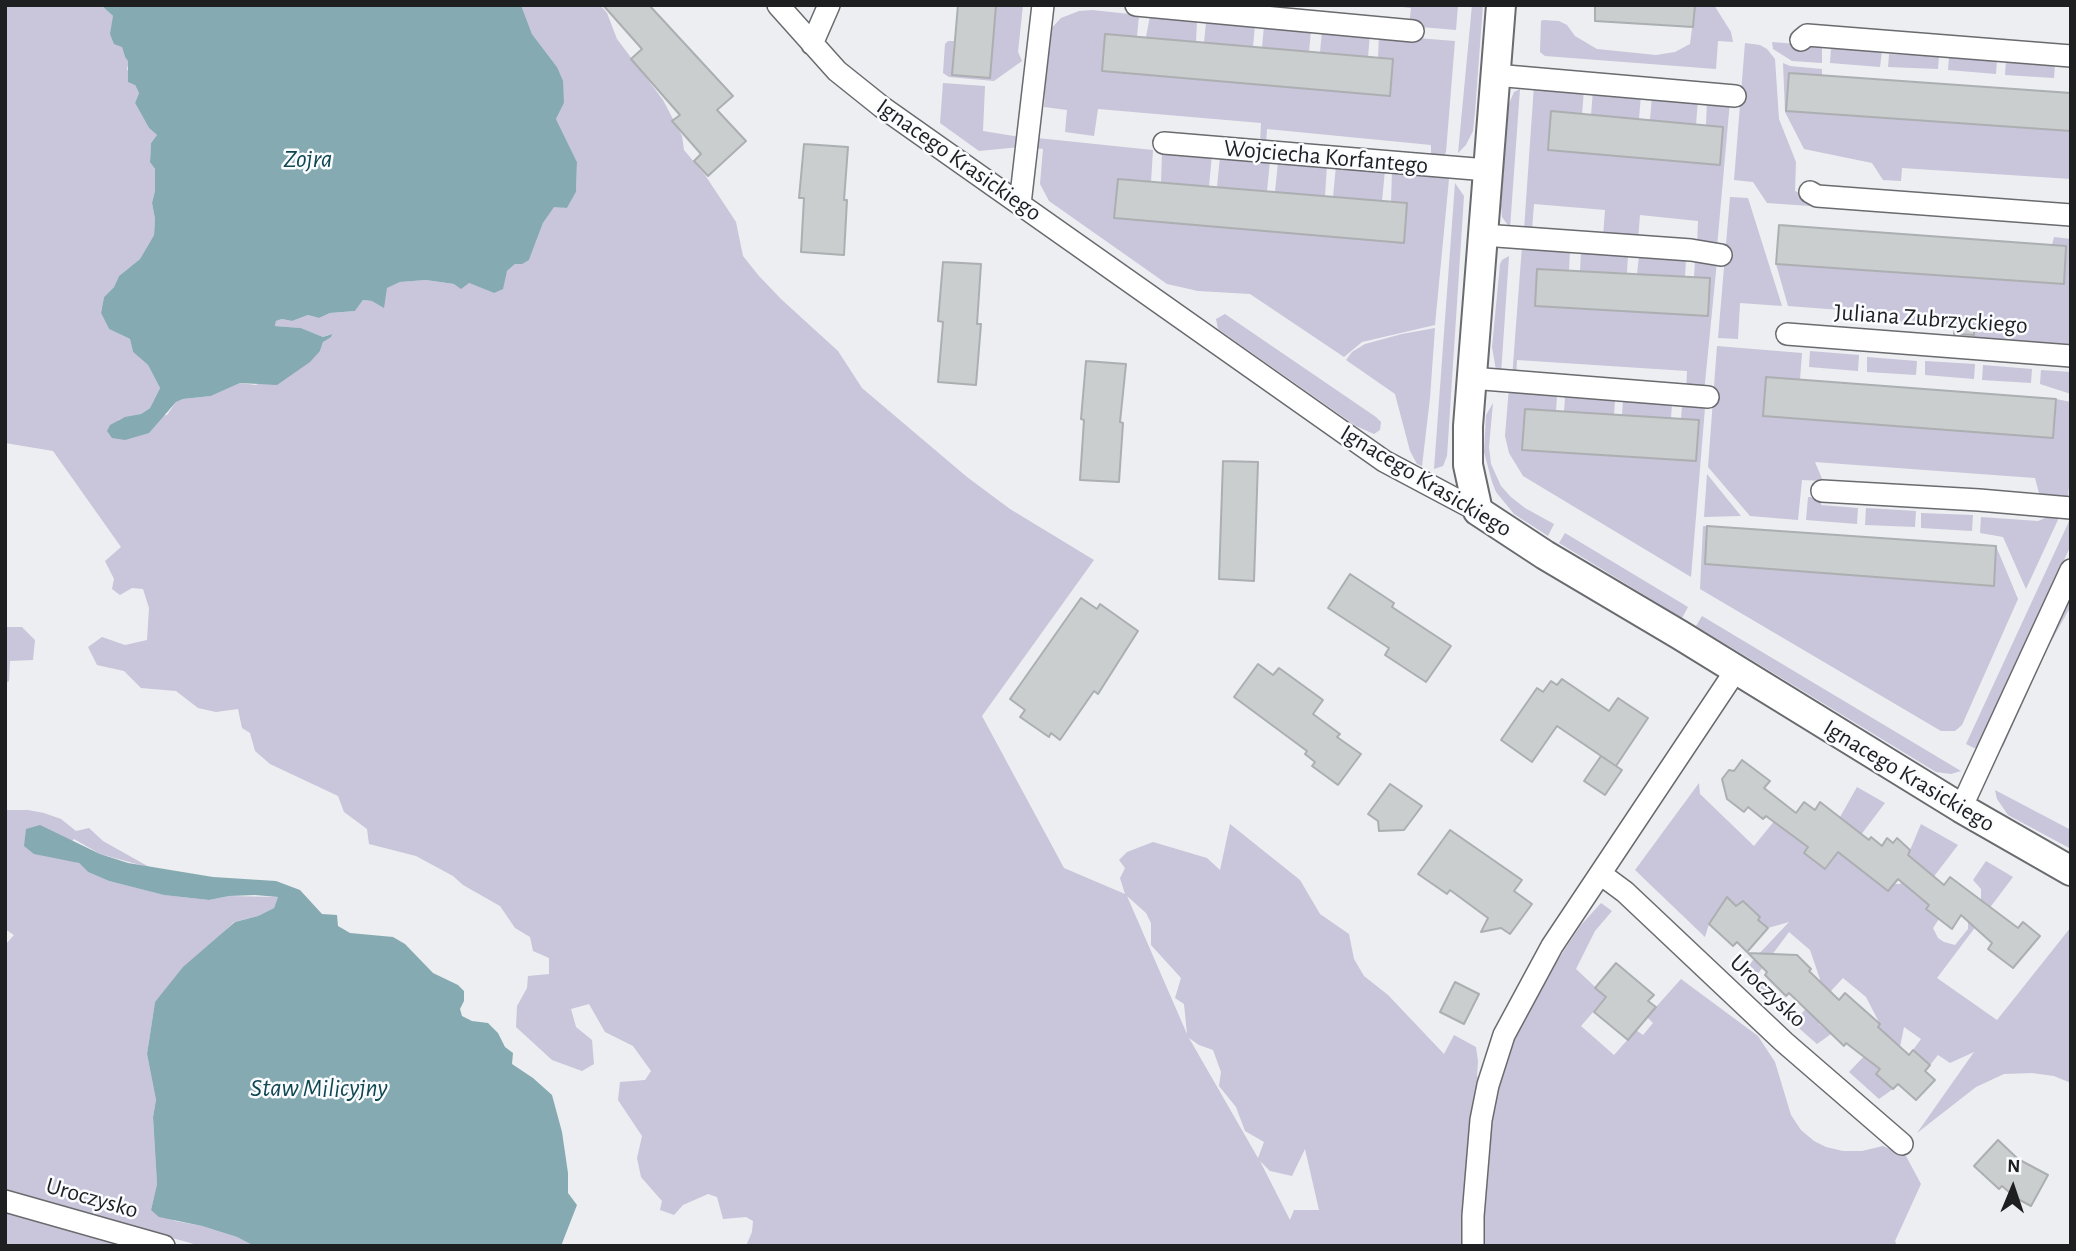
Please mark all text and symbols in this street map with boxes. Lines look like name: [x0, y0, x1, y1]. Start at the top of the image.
street label: Ignacego Krasickiego: [871, 92, 1047, 228]
street label: Wojciecha Korfantego: [1223, 134, 1429, 180]
water label: Zojra: [284, 143, 332, 175]
street label: Juliana Zubrzyckiego: [1833, 298, 2029, 340]
street label: Ignacego Krasickiego: [1335, 418, 1517, 544]
street label: Ignacego Krasickiego: [1818, 713, 2000, 839]
street label: Uroczysko: [1724, 948, 1812, 1034]
water label: Staw Milicyjny: [250, 1072, 388, 1104]
north arrow: [1978, 1153, 2048, 1223]
text: N: [2007, 1157, 2021, 1176]
street label: Uroczysko: [43, 1171, 141, 1225]

